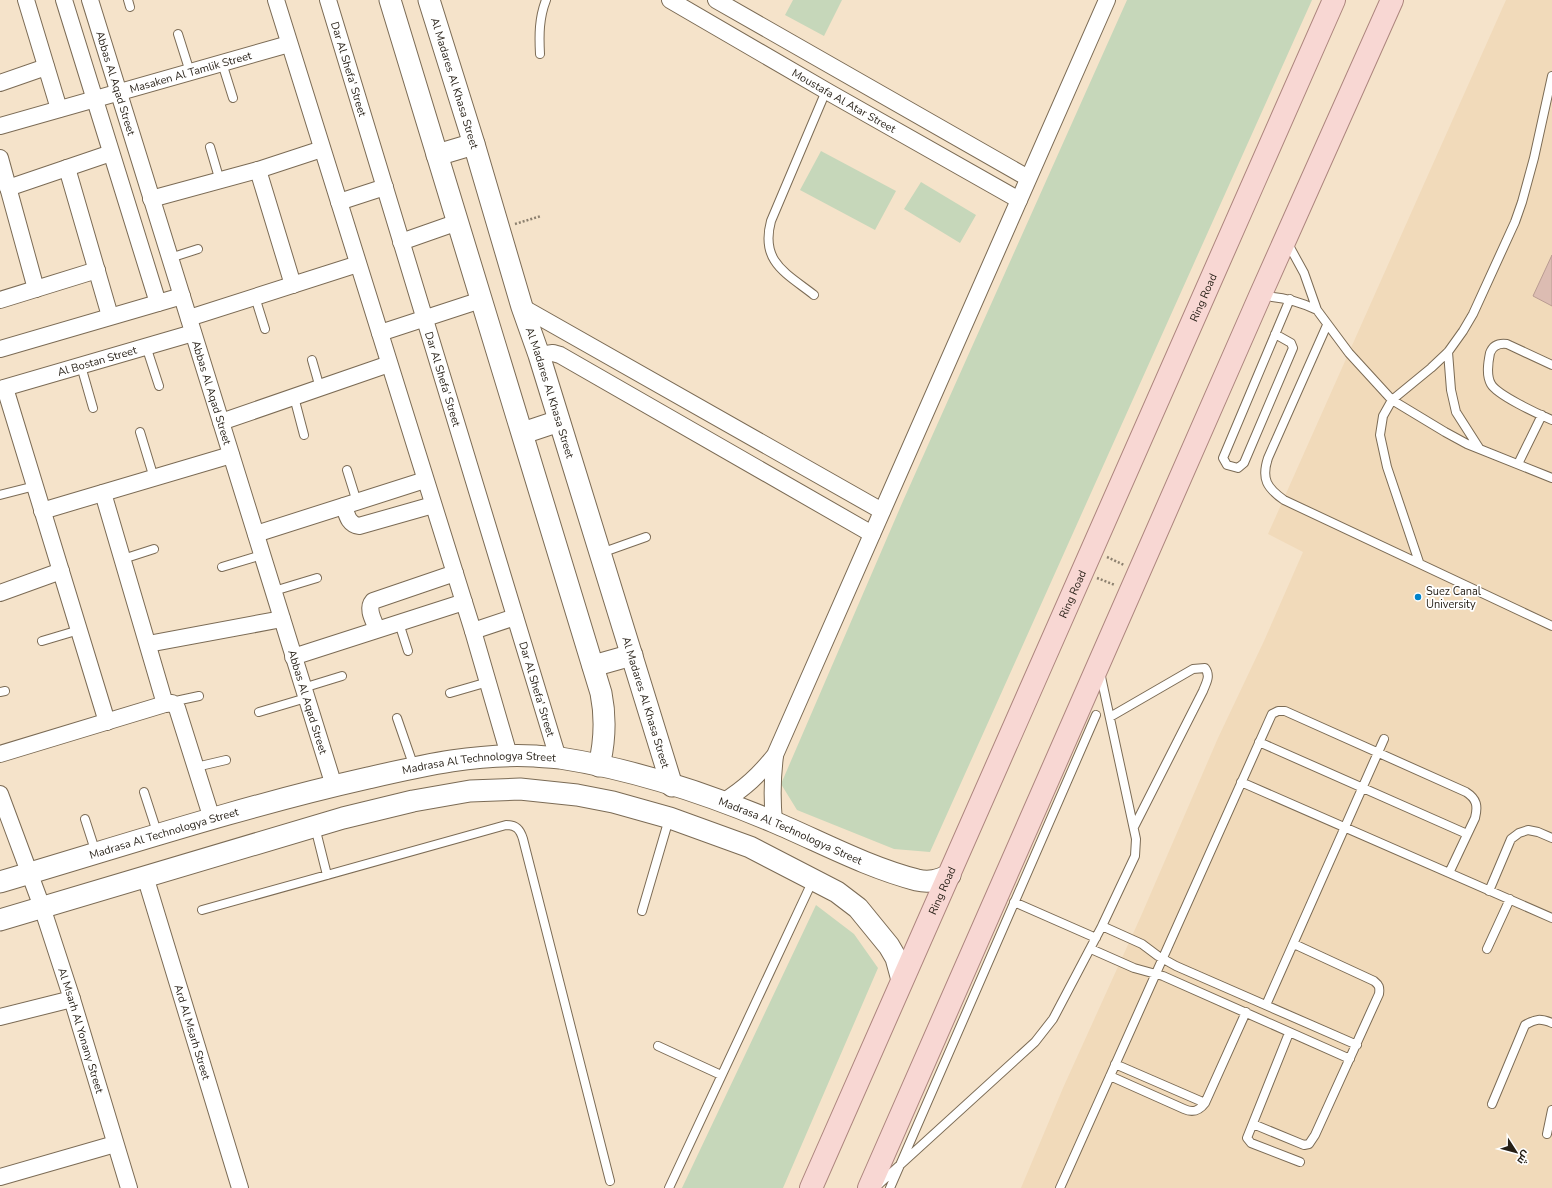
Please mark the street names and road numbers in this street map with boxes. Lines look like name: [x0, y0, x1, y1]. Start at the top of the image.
street label: Al Madares Al Khasa Street: [427, 16, 482, 151]
street label: Dar Al Shefa' Street: [327, 20, 370, 118]
street label: Abbas Al Aqad Street: [93, 29, 139, 137]
street label: Masaken Al Tamlik Street: [128, 47, 253, 96]
street label: Moustafa Al Atar Street: [789, 65, 899, 136]
street label: Ring Road: [1186, 271, 1220, 324]
street label: Al Madares Al Khasa Street: [522, 325, 578, 460]
street label: Dar Al Shefa' Street: [421, 330, 465, 428]
street label: Abbas Al Aqad Street: [189, 338, 235, 447]
street label: Al Bostan Street: [56, 342, 138, 379]
street label: Ring Road: [1055, 568, 1090, 620]
street label: Al Madares Al Khasa Street: [619, 635, 673, 770]
street label: Dar Al Shefa' Street: [516, 640, 559, 738]
street label: Abbas Al Aqad Street: [285, 648, 331, 756]
street label: Madrasa Al Technologya Street: [401, 748, 557, 778]
street label: Madrasa Al Technologya Street: [717, 793, 865, 868]
street label: Madrasa Al Technologya Street: [87, 804, 240, 862]
street label: Ring Road: [925, 864, 959, 917]
street label: Al Msarh Al Yonany Street: [55, 966, 107, 1095]
street label: Ard Al Msarh Street: [171, 982, 214, 1082]

